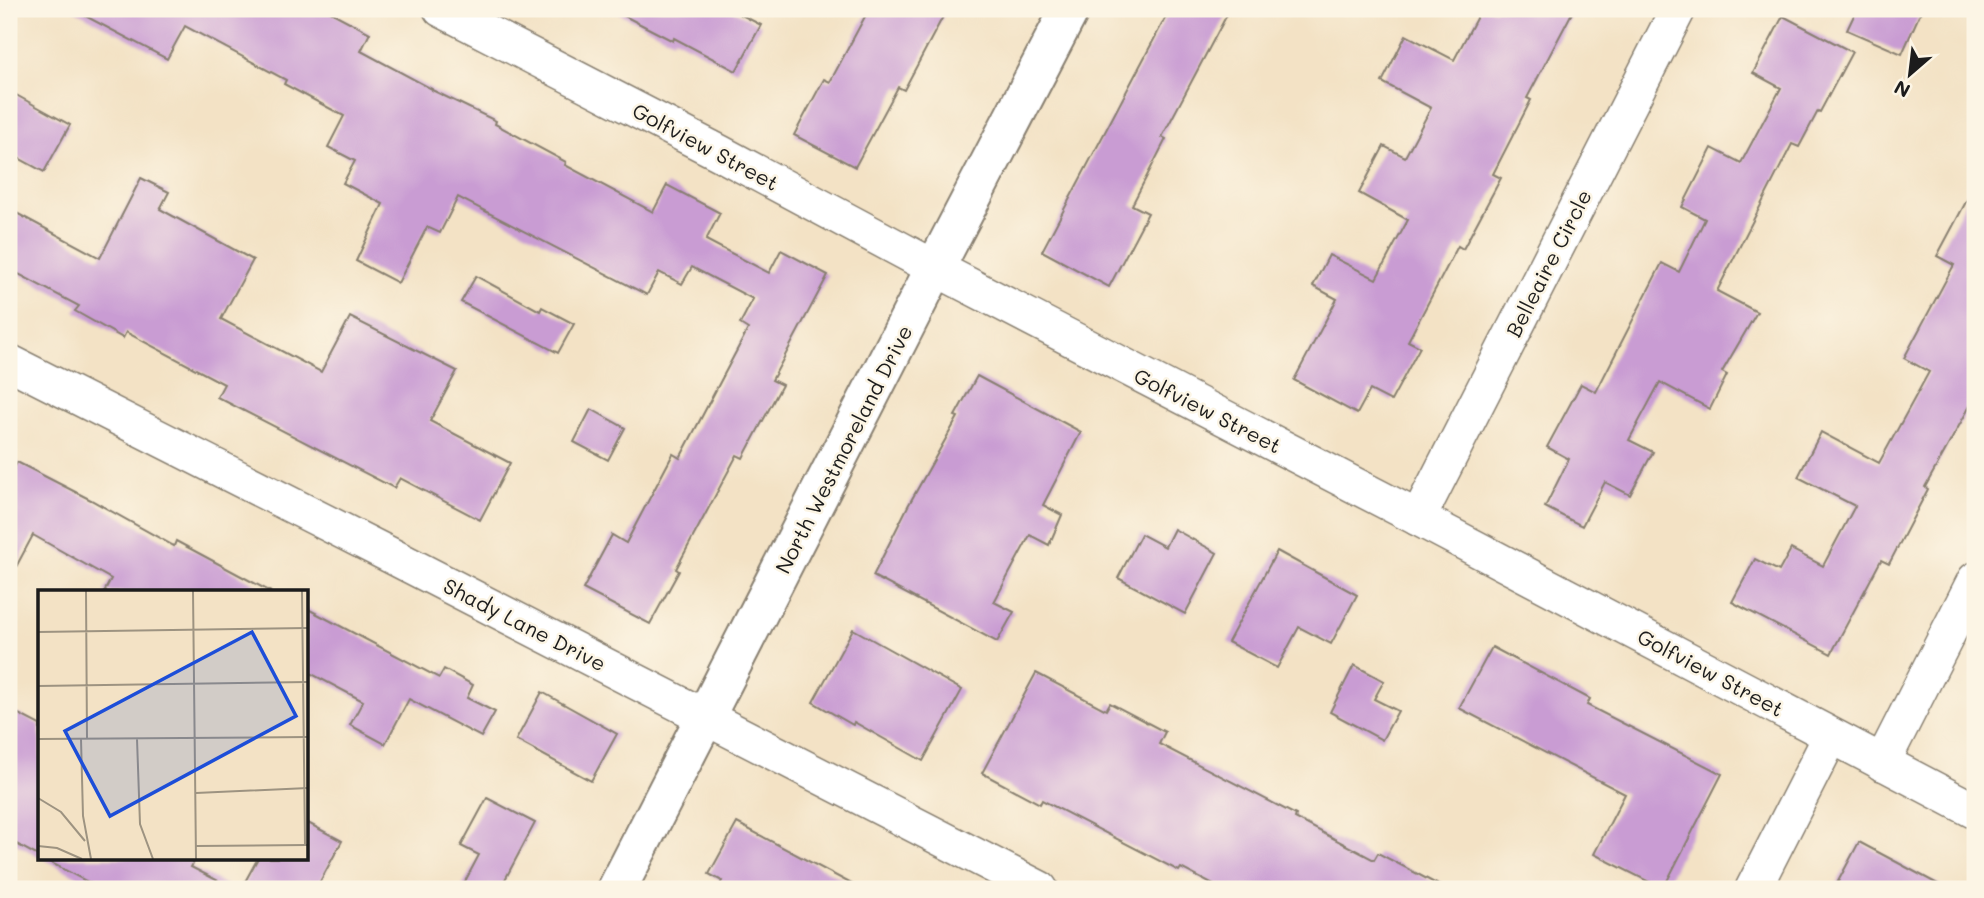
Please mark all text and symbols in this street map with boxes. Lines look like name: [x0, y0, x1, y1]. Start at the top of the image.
north arrow: [1876, 38, 1946, 108]
text: N: [1890, 75, 1914, 104]
street label: Golfview Street: [628, 96, 784, 196]
street label: Belleaire Circle: [1499, 185, 1597, 341]
street label: North Westmoreland Drive: [768, 320, 918, 578]
street label: Golfview Street: [1130, 361, 1286, 459]
street label: Shady Lane Drive: [439, 571, 611, 677]
inset map: [38, 590, 308, 860]
street label: Golfview Street: [1633, 622, 1789, 722]

